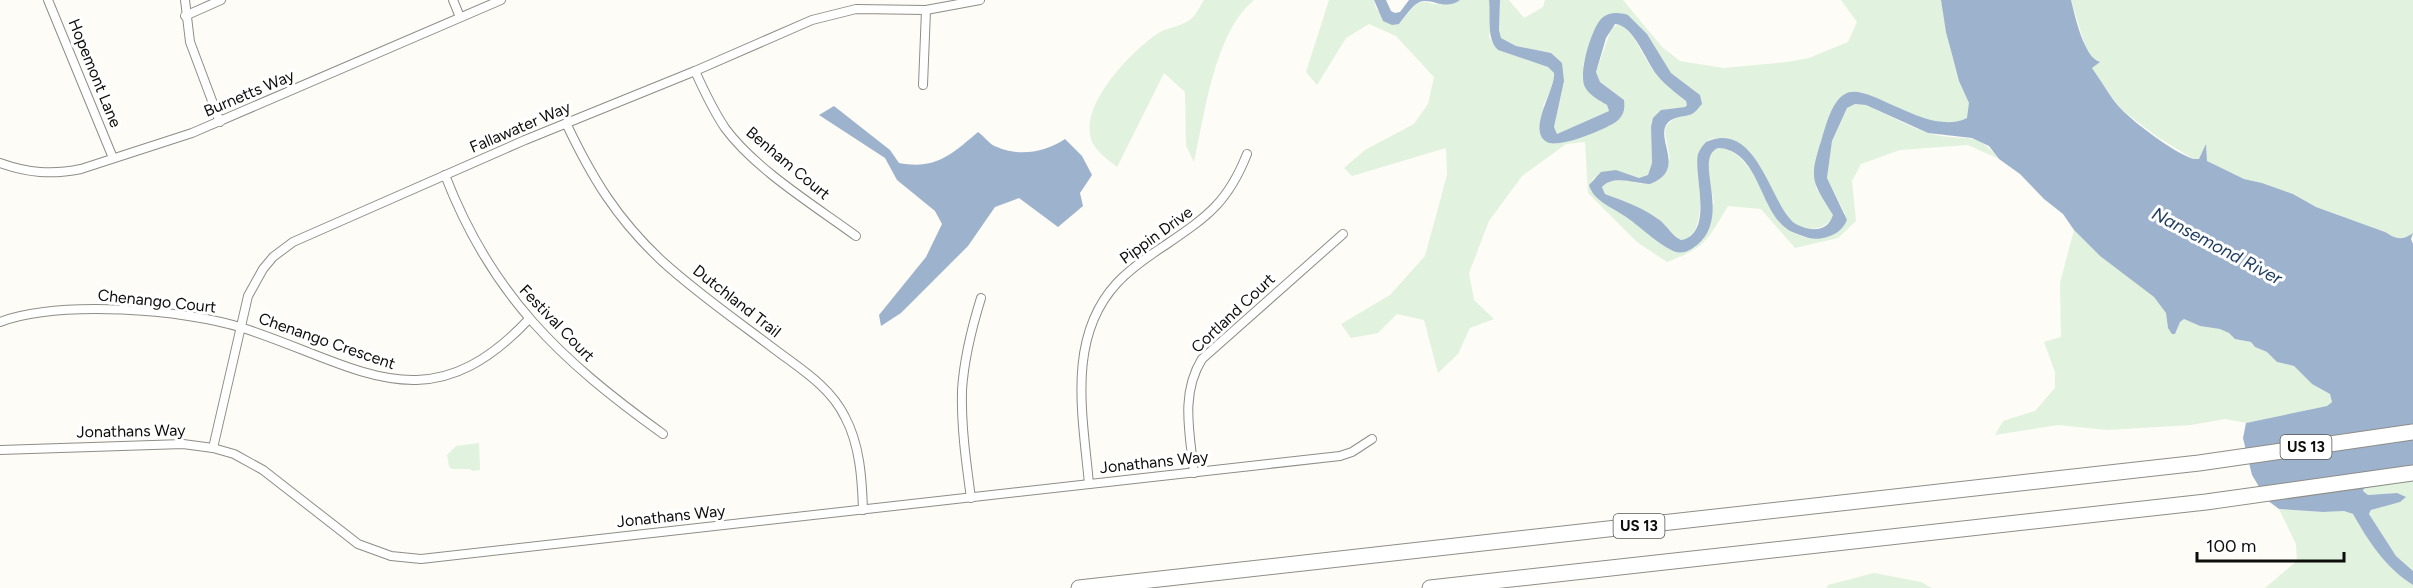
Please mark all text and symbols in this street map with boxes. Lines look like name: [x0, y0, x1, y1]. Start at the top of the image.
street label: Hopemont Lane: [65, 16, 126, 130]
street label: Burnetts Way: [201, 65, 298, 121]
street label: Fallawater Way: [467, 97, 574, 157]
street label: Benham Court: [742, 123, 834, 203]
street label: Pippin Drive: [1116, 202, 1196, 268]
water label: Nansemond River: [2148, 202, 2287, 290]
street label: Dutchland Trail: [689, 261, 785, 341]
street label: Cortland Court: [1187, 269, 1279, 357]
street label: Festival Court: [516, 281, 598, 365]
street label: Chenango Court: [97, 285, 217, 317]
street label: Chenango Crescent: [256, 309, 398, 373]
street label: Jonathans Way: [76, 421, 186, 441]
road number: US 13: [2280, 435, 2332, 459]
street label: Jonathans Way: [1099, 447, 1210, 477]
street label: Jonathans Way: [616, 501, 727, 531]
road number: US 13: [1614, 514, 1664, 538]
scale bar: [2197, 525, 2344, 563]
text: 100 m: [2206, 535, 2256, 557]

